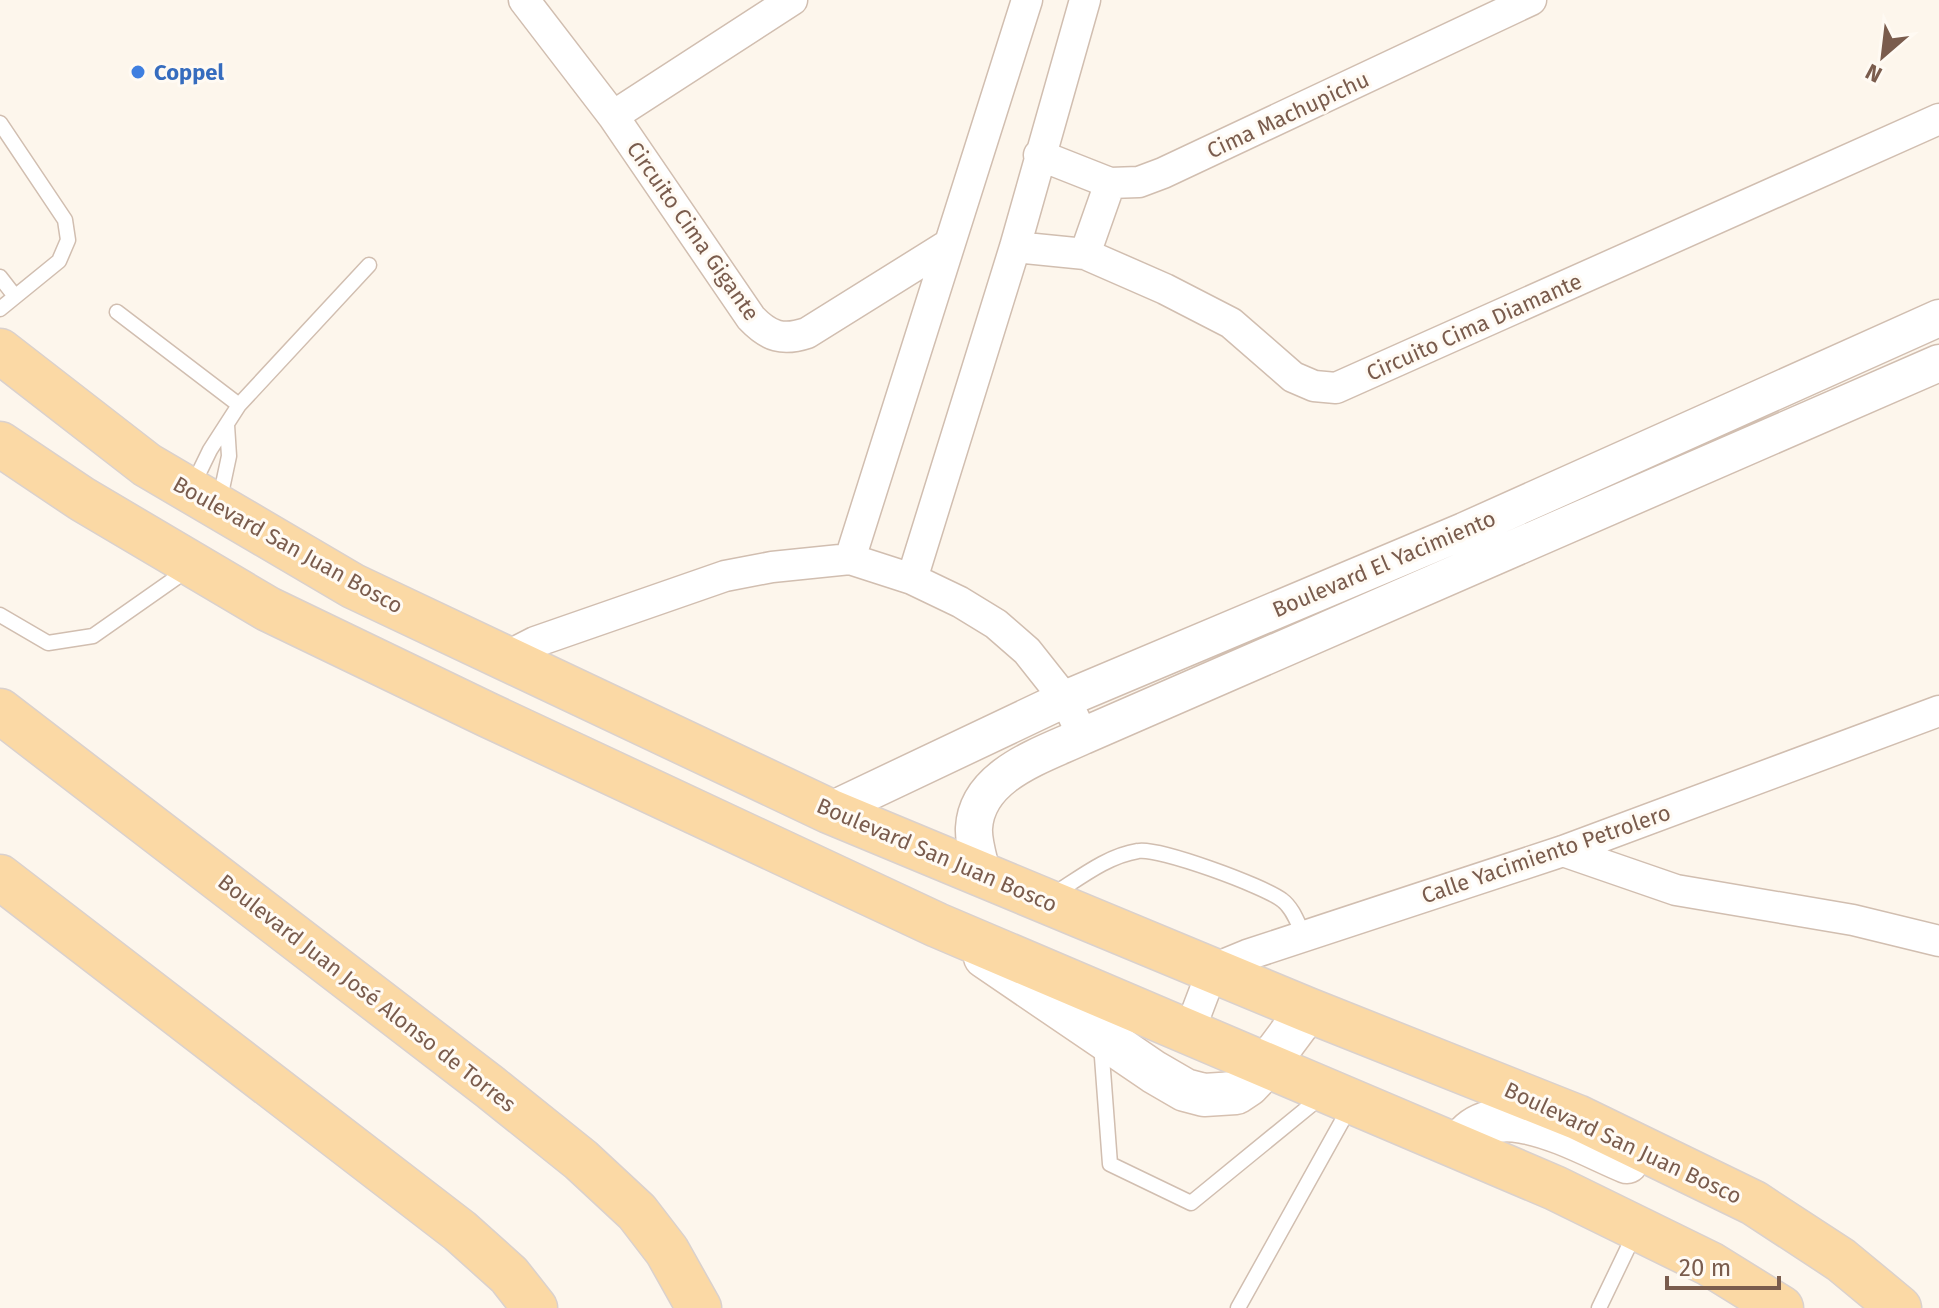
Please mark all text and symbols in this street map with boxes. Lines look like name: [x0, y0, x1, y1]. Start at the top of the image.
north arrow: [1843, 16, 1923, 96]
text: N: [1861, 58, 1887, 89]
place label: Coppel: [154, 59, 224, 86]
marker: Coppel: [129, 63, 147, 81]
street label: Cima Machupichu: [1203, 66, 1373, 164]
street label: Circuito Cima Gigante: [621, 136, 765, 326]
street label: Circuito Cima Diamante: [1362, 267, 1586, 387]
street label: Boulevard San Juan Bosco: [168, 470, 408, 620]
street label: Boulevard El Yacimiento: [1268, 505, 1500, 623]
street label: Boulevard San Juan Bosco: [813, 792, 1061, 918]
street label: Calle Yacimiento Petrolero: [1418, 799, 1674, 909]
street label: Boulevard Juan José Alonso de Torres: [213, 868, 521, 1118]
street label: Boulevard San Juan Bosco: [1500, 1076, 1746, 1210]
scale bar: [1667, 1240, 1779, 1290]
text: 20 m: [1679, 1254, 1731, 1282]

